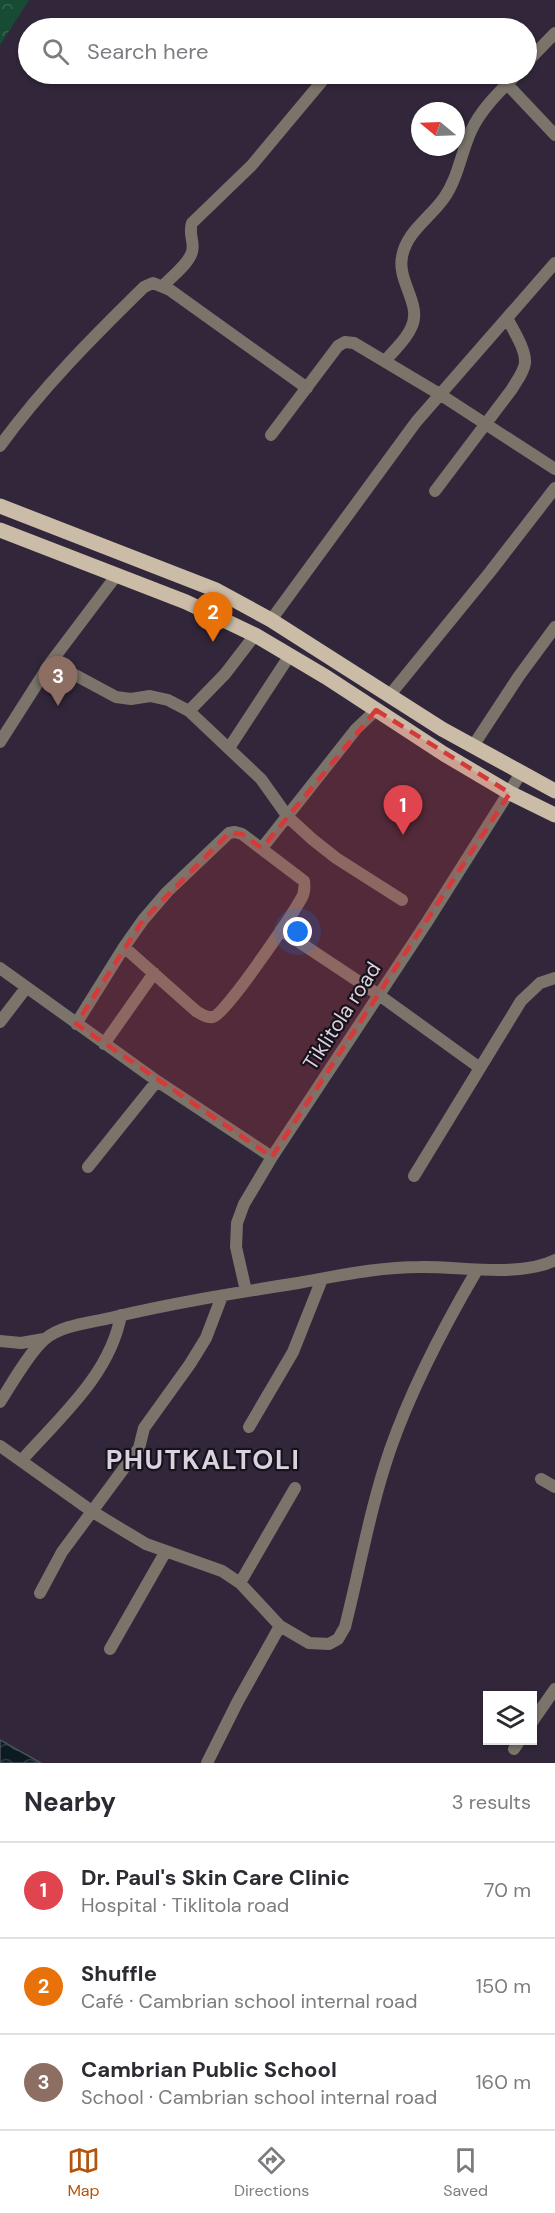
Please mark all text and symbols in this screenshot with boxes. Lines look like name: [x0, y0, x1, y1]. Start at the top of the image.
search box: [18, 18, 537, 84]
icon: search: [39, 35, 72, 68]
text: Search here: [87, 37, 208, 66]
north arrow: [411, 102, 465, 156]
pin: 2: [194, 592, 232, 642]
pin: 3: [38, 656, 78, 706]
pin: 1: [384, 786, 422, 835]
your location: [283, 917, 312, 946]
street label: Tiklitola road: [297, 957, 387, 1075]
district label: PHUTKALTOLI: [106, 1442, 300, 1477]
map controls: [483, 1691, 537, 1745]
button: layers: [483, 1691, 537, 1745]
text: Nearby: [24, 1785, 116, 1819]
text: 3 results: [452, 1789, 531, 1815]
text: Dr. Paul's Skin Care Clinic: [81, 1863, 350, 1892]
text: 1: [40, 1877, 47, 1903]
text: 70 m: [484, 1877, 531, 1903]
text: Hospital · Tiklitola road: [81, 1892, 289, 1918]
text: Shuffle: [81, 1959, 157, 1988]
text: 2: [38, 1973, 49, 1999]
text: 150 m: [476, 1973, 531, 1999]
text: Café · Cambrian school internal road: [81, 1988, 418, 2014]
text: Cambrian Public School: [81, 2055, 337, 2084]
text: 3: [37, 2069, 50, 2095]
text: 160 m: [475, 2069, 531, 2095]
text: School · Cambrian school internal road: [81, 2084, 437, 2110]
tab: Map: [67, 2144, 100, 2201]
tab: Directions: [234, 2144, 309, 2201]
tab: Saved: [443, 2144, 488, 2201]

